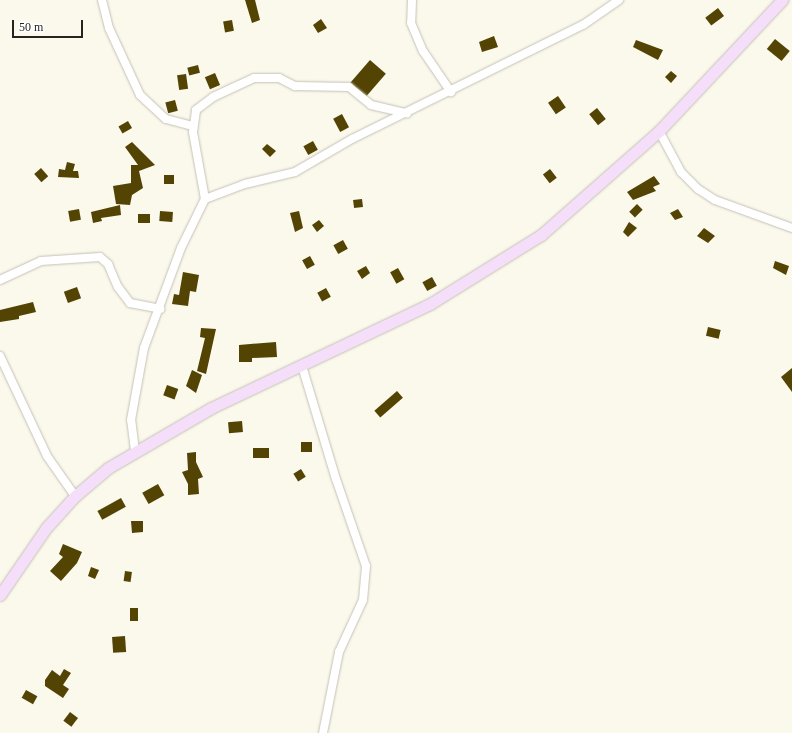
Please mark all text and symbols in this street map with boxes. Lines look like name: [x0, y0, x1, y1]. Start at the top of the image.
scale bar: [14, 12, 85, 38]
text: 50 m: [19, 20, 43, 34]

